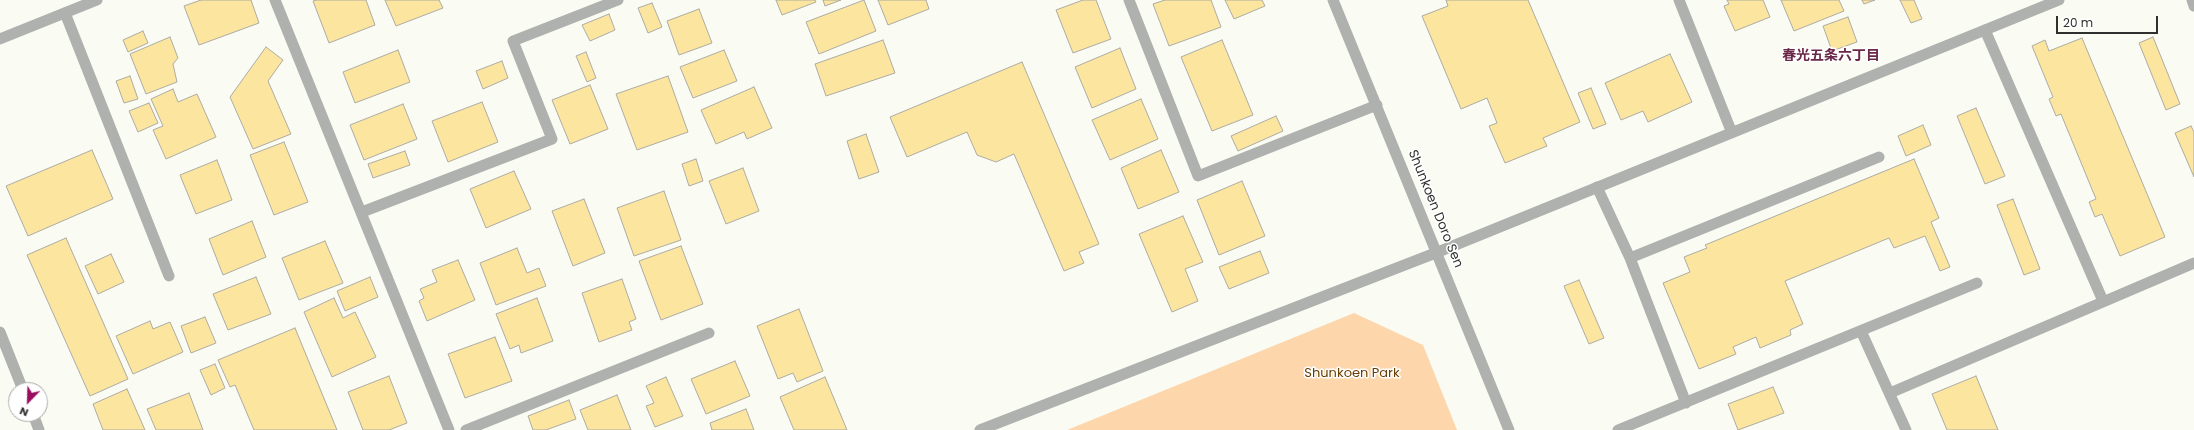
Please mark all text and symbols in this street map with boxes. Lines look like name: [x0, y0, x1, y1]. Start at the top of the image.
scale bar: [2058, 8, 2160, 34]
text: 20 m: [2063, 14, 2093, 31]
district label: 春光五条六丁目: [1782, 48, 1880, 64]
street label: Shunkoen Doro Sen: [1404, 148, 1466, 270]
park label: Shunkoen Park: [1304, 366, 1400, 382]
north arrow: [8, 382, 48, 422]
text: N: [17, 403, 31, 421]

